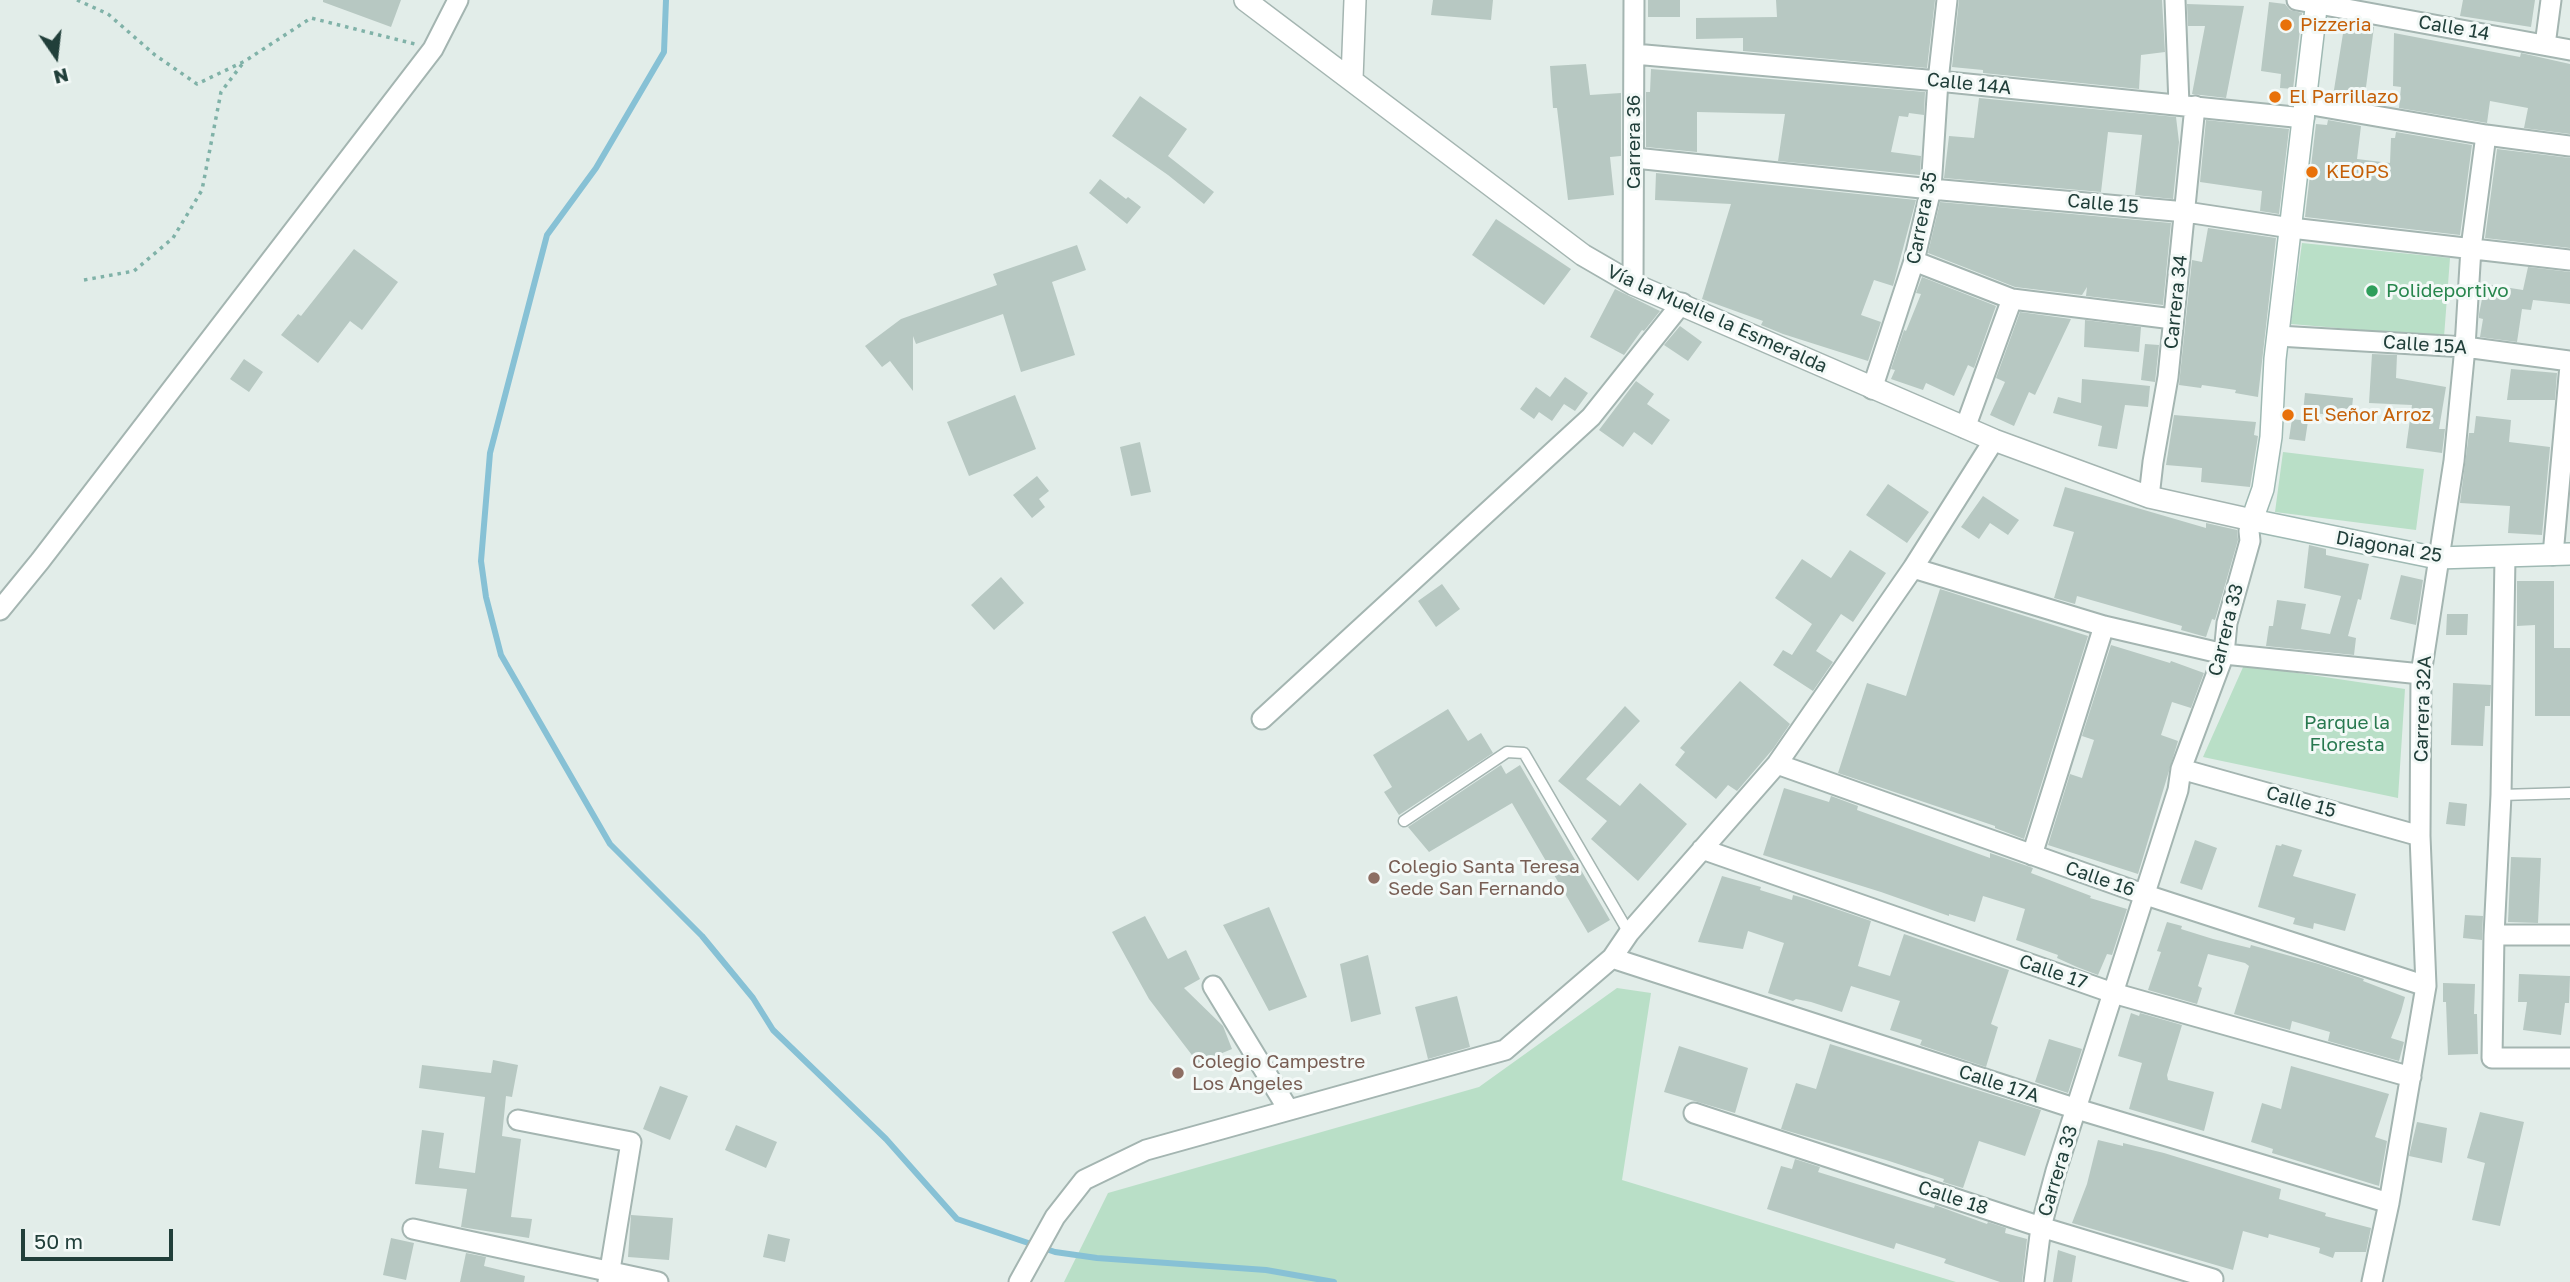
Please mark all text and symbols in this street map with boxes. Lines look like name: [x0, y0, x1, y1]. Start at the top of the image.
street label: Calle 14: [2416, 11, 2492, 45]
place label: Pizzeria: [2300, 14, 2371, 36]
marker: Pizzeria: [2278, 17, 2294, 33]
north arrow: [21, 21, 91, 91]
text: N: [51, 64, 71, 90]
street label: Calle 14A: [1926, 68, 2012, 100]
place label: El Parrillazo: [2289, 86, 2398, 108]
marker: El Parrillazo: [2267, 89, 2283, 105]
street label: Carrera 36: [1623, 95, 1645, 189]
place label: KEOPS: [2326, 161, 2389, 183]
marker: KEOPS: [2304, 164, 2320, 180]
street label: Carrera 35: [1902, 170, 1942, 266]
street label: Calle 15: [2066, 190, 2140, 218]
street label: Carrera 34: [2160, 254, 2192, 350]
street label: Vía la Muelle la Esmeralda: [1603, 260, 1831, 378]
place label: Polideportivo: [2386, 280, 2509, 302]
marker: Polideportivo: [2364, 283, 2380, 299]
street label: Calle 15A: [2382, 331, 2468, 359]
place label: El Señor Arroz: [2302, 404, 2431, 426]
marker: El Señor Arroz: [2280, 407, 2296, 423]
street label: Diagonal 25: [2334, 526, 2444, 568]
street label: Carrera 33: [2204, 582, 2248, 678]
street label: Carrera 32A: [2410, 655, 2436, 763]
park label: Parque la Floresta: [2304, 712, 2390, 756]
street label: Calle 15: [2263, 781, 2339, 823]
place label: Colegio Santa Teresa Sede San Fernando: [1388, 856, 1580, 900]
street label: Calle 16: [2062, 856, 2138, 902]
marker: Colegio Santa Teresa Sede San Fernando: [1366, 870, 1382, 886]
street label: Calle 17: [2016, 950, 2090, 994]
place label: Colegio Campestre Los Angeles: [1192, 1051, 1365, 1095]
street label: Calle 17A: [1956, 1060, 2042, 1108]
marker: Colegio Campestre Los Angeles: [1170, 1065, 1186, 1081]
street label: Carrera 33: [2033, 1123, 2083, 1219]
street label: Calle 18: [1915, 1176, 1991, 1220]
scale bar: [24, 1216, 177, 1260]
text: 50 m: [34, 1228, 83, 1254]

